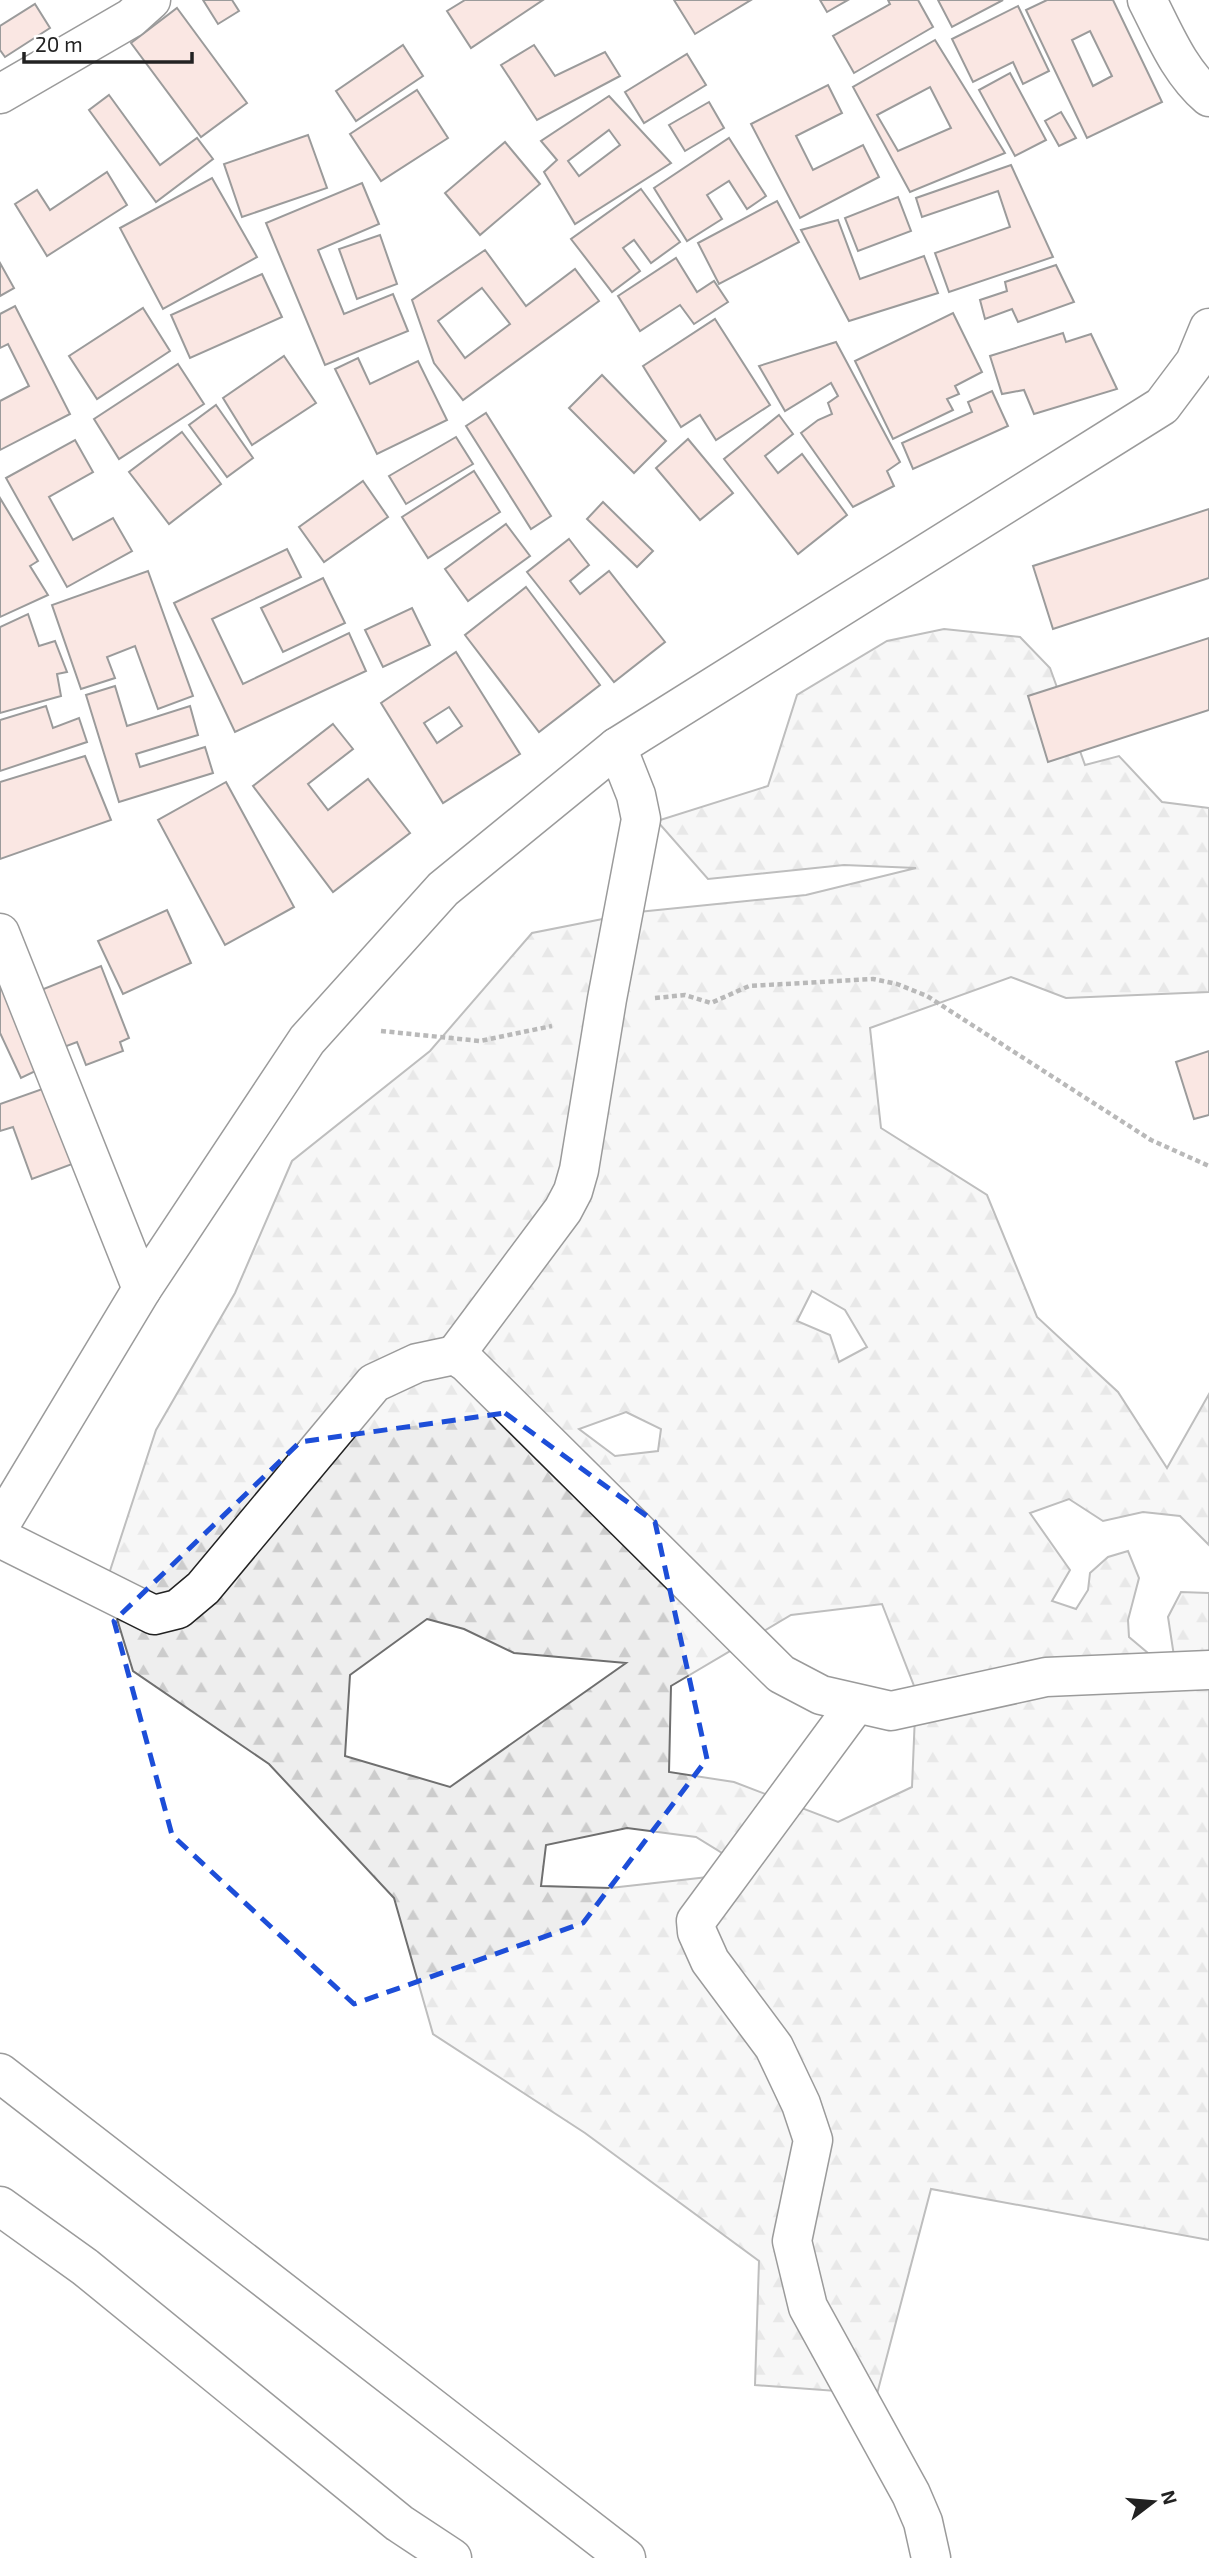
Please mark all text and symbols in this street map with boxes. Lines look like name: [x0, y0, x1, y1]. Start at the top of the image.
scale bar: [24, 21, 192, 65]
text: 20 m: [35, 31, 83, 56]
north arrow: [1118, 2467, 1188, 2537]
text: N: [1157, 2487, 1183, 2507]

